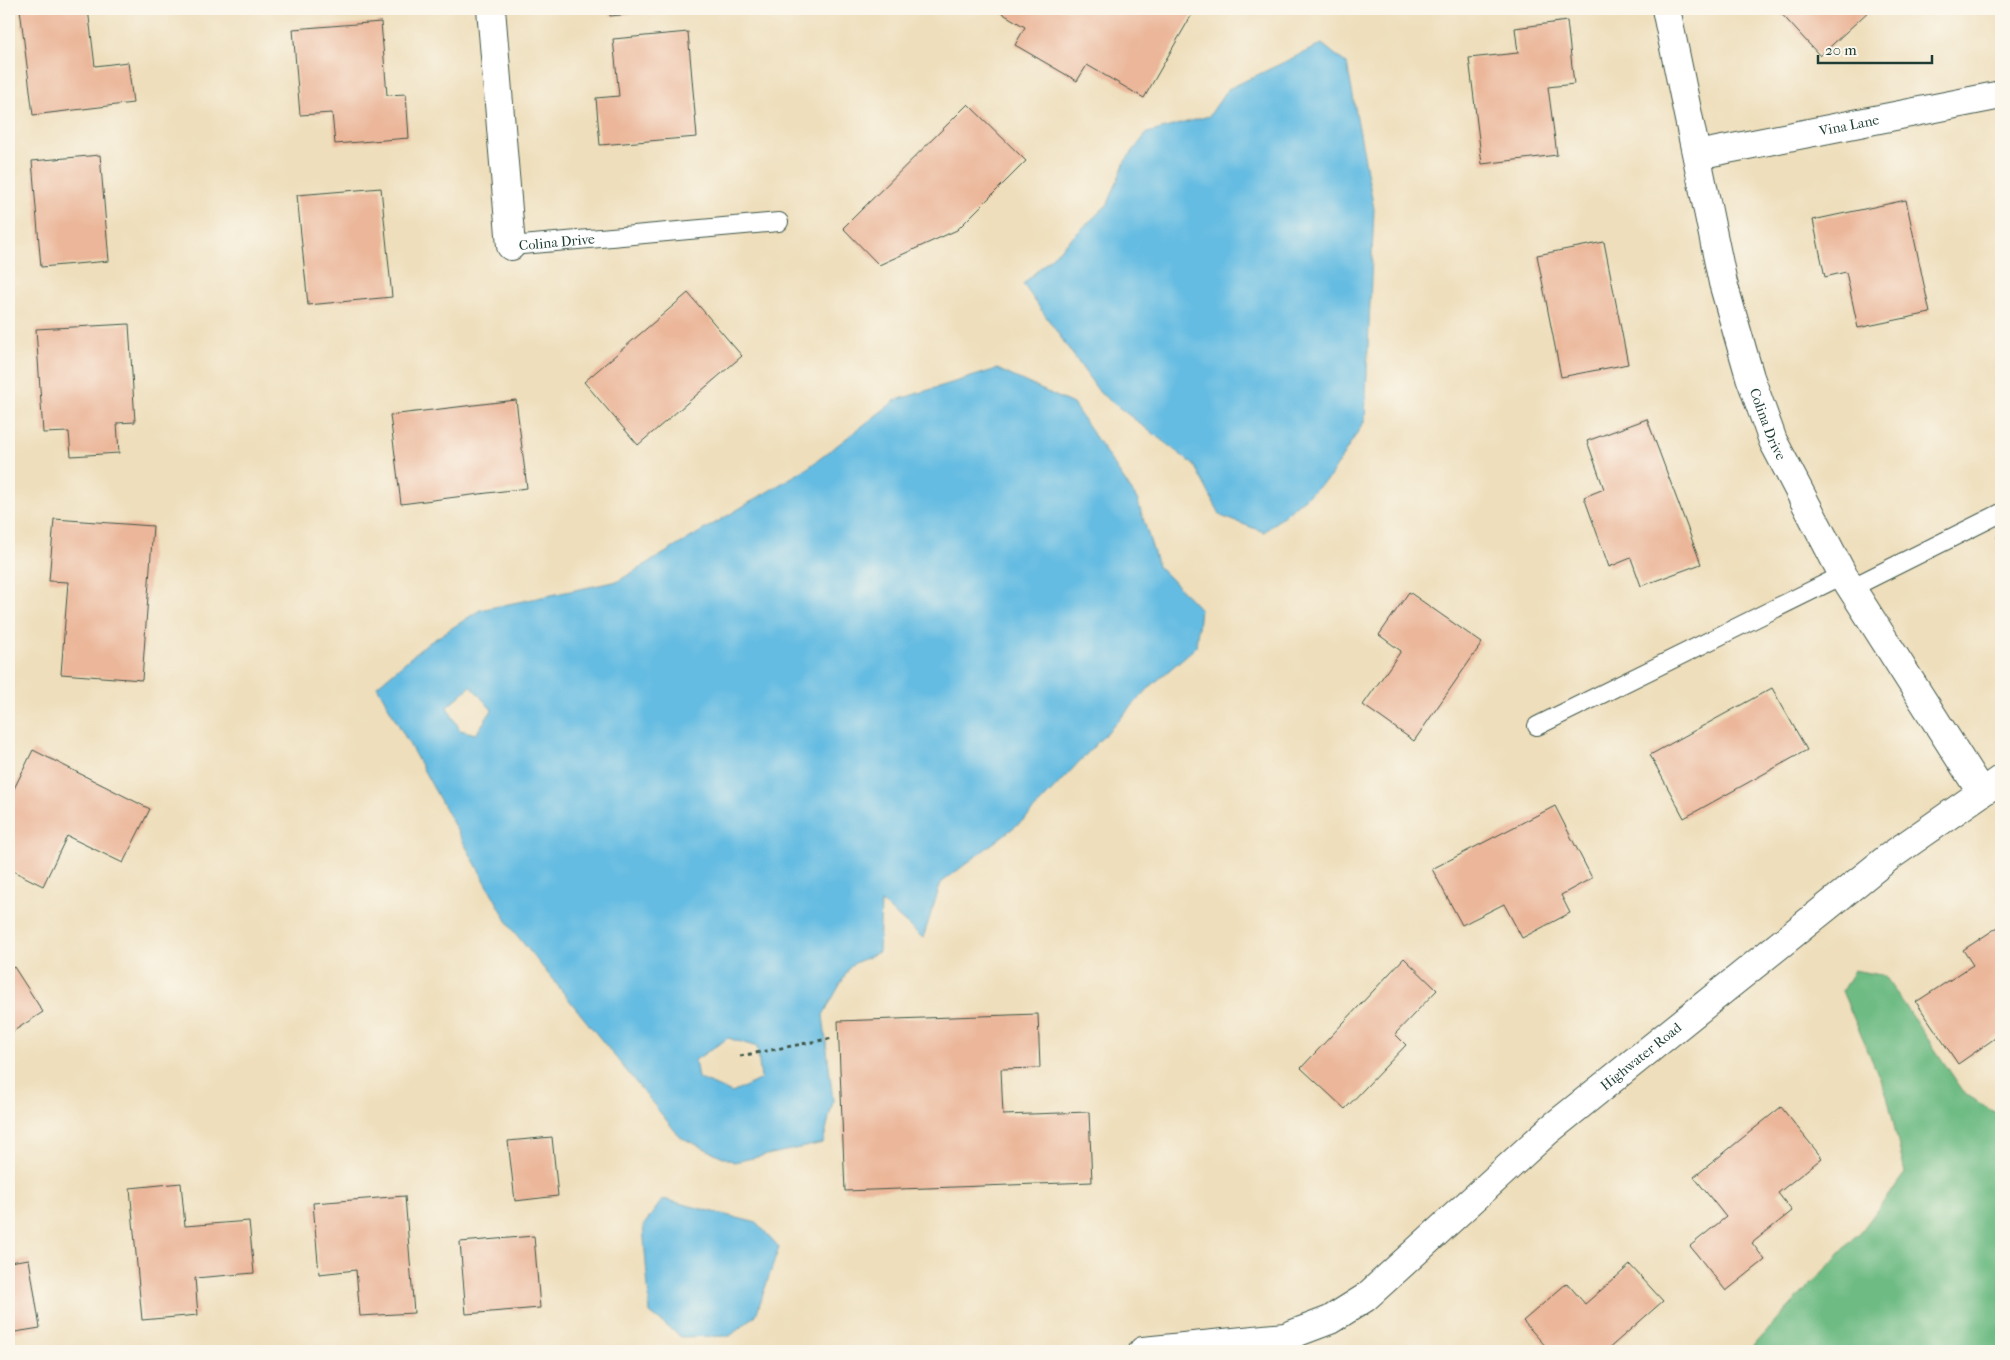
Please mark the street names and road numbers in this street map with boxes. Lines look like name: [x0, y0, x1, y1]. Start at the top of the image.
street label: Vina Lane: [1817, 111, 1881, 140]
street label: Colina Drive: [518, 231, 596, 254]
street label: Colina Drive: [1746, 386, 1790, 463]
street label: Highwater Road: [1597, 1019, 1685, 1094]

